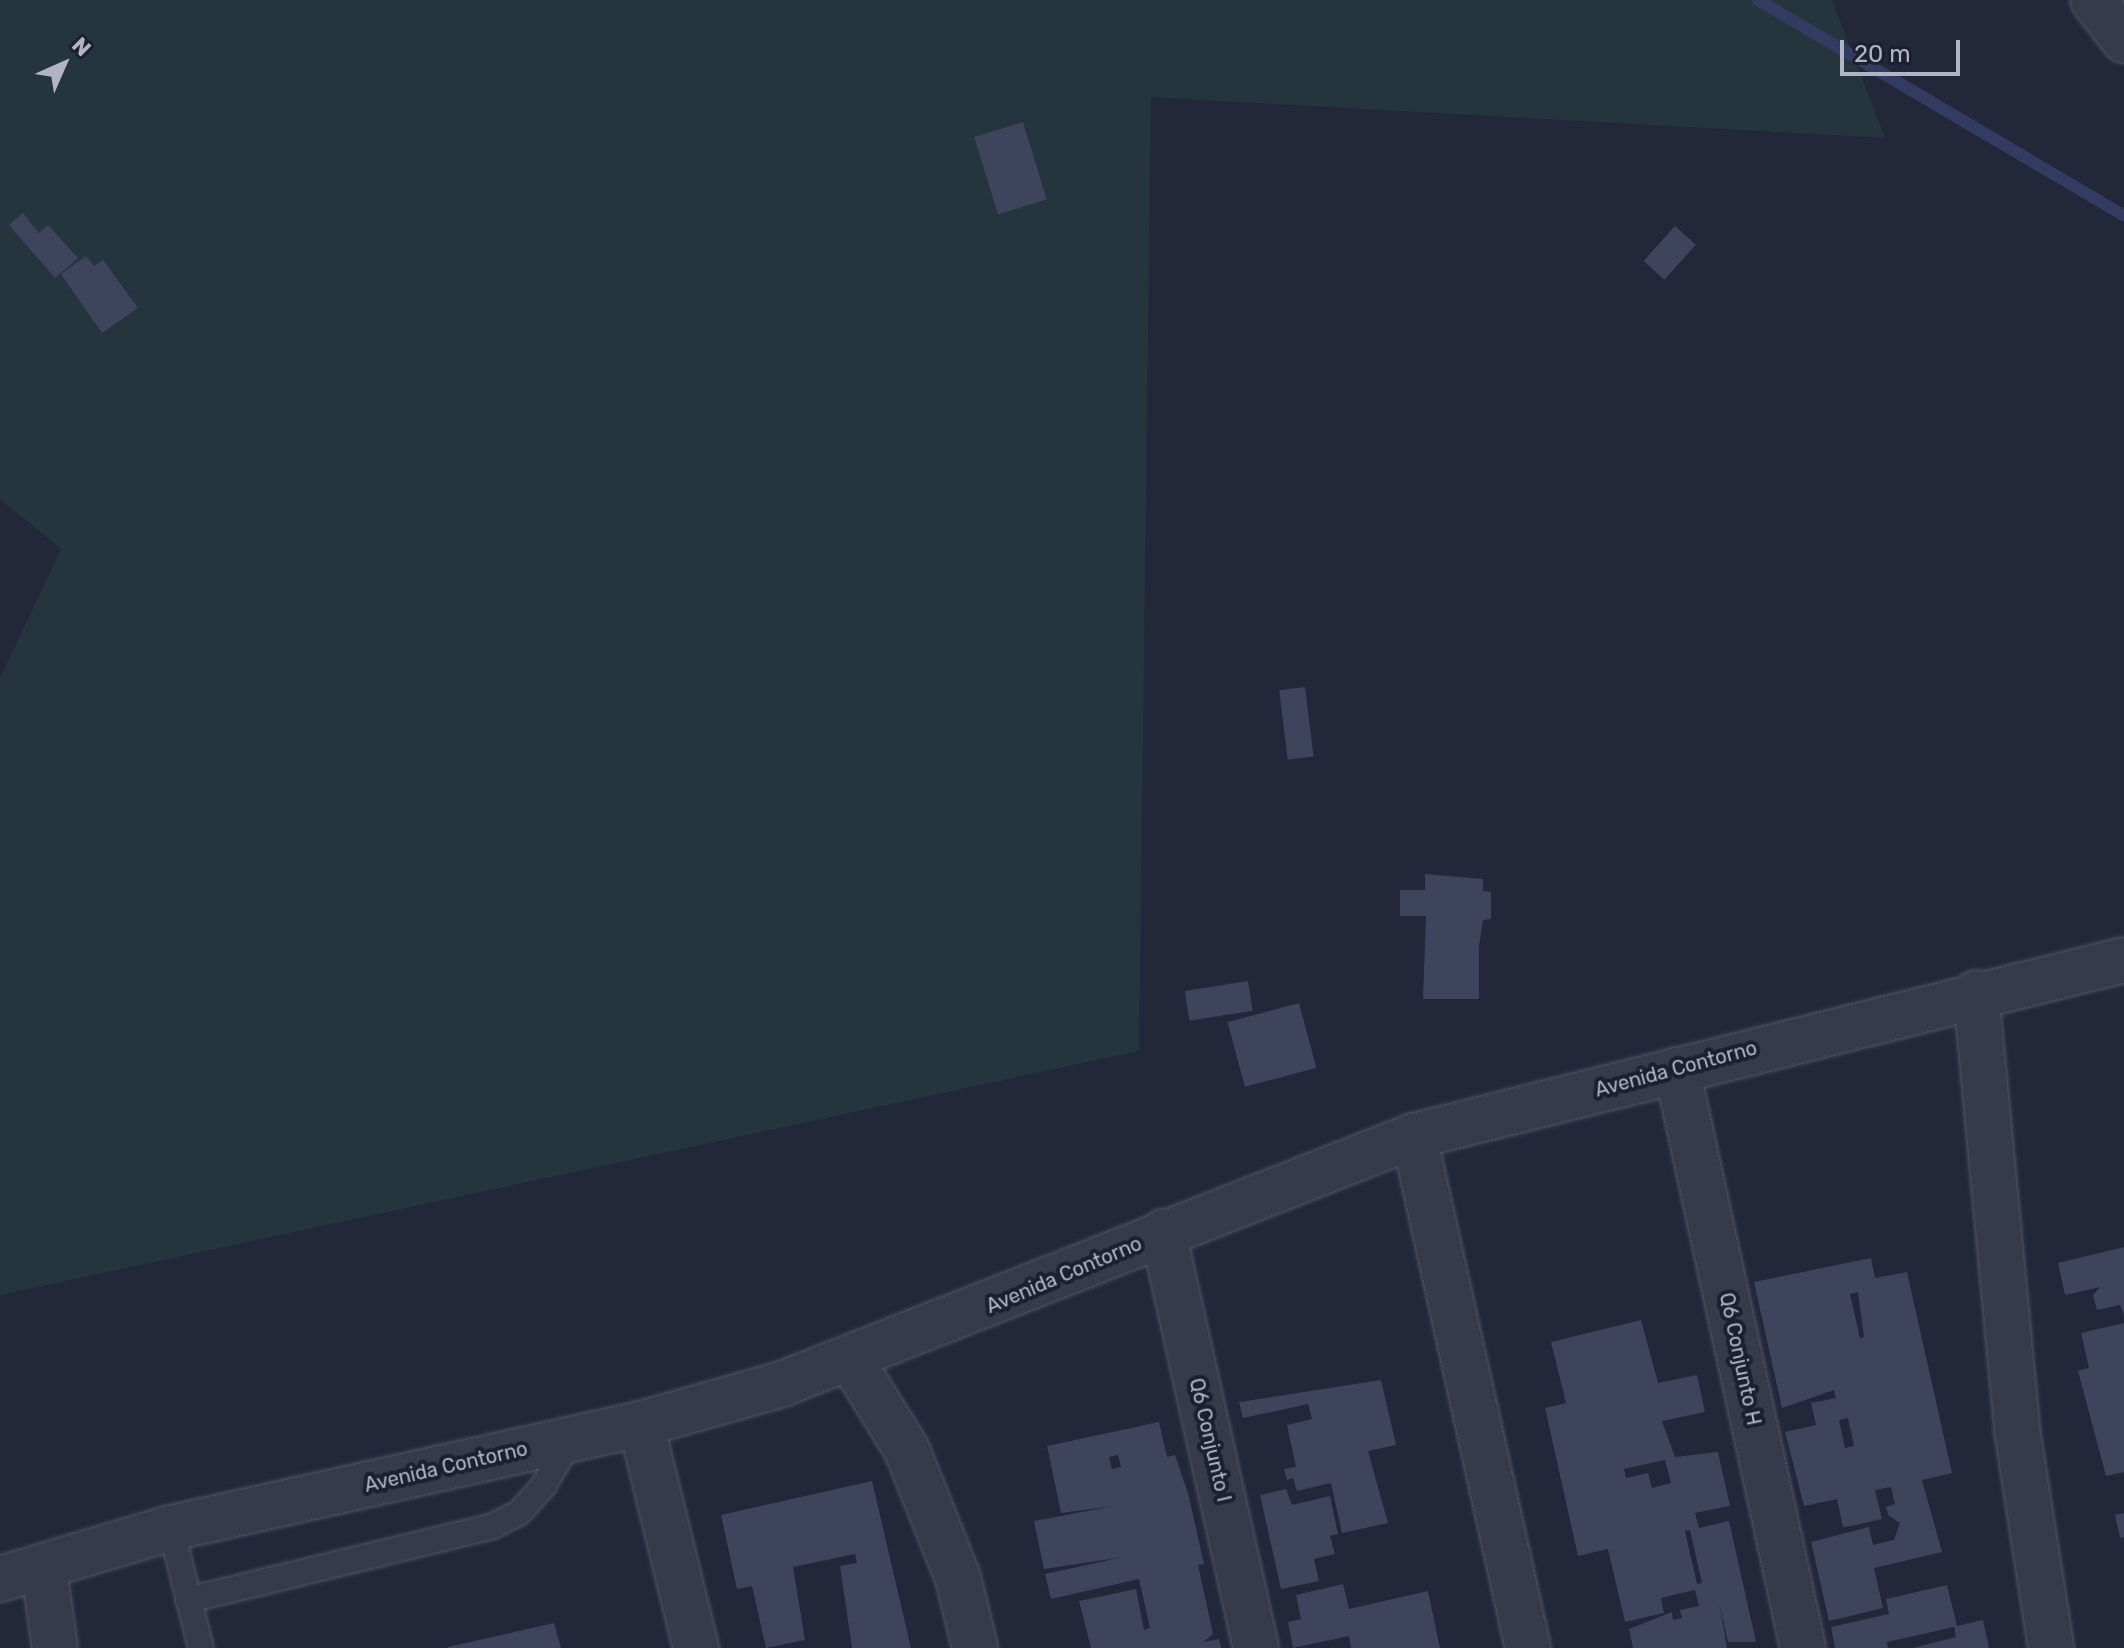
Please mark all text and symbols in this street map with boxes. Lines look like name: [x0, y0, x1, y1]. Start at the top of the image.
north arrow: [24, 24, 104, 104]
scale bar: [1844, 24, 1964, 74]
text: N: [66, 32, 96, 62]
text: 20 m: [1854, 40, 1911, 68]
street label: Avenida Contorno: [1592, 1036, 1760, 1102]
street label: Avenida Contorno: [983, 1231, 1145, 1319]
street label: Q6 Conjunto H: [1714, 1290, 1766, 1428]
street label: Q6 Conjunto I: [1184, 1376, 1236, 1504]
street label: Avenida Contorno: [362, 1437, 530, 1497]

